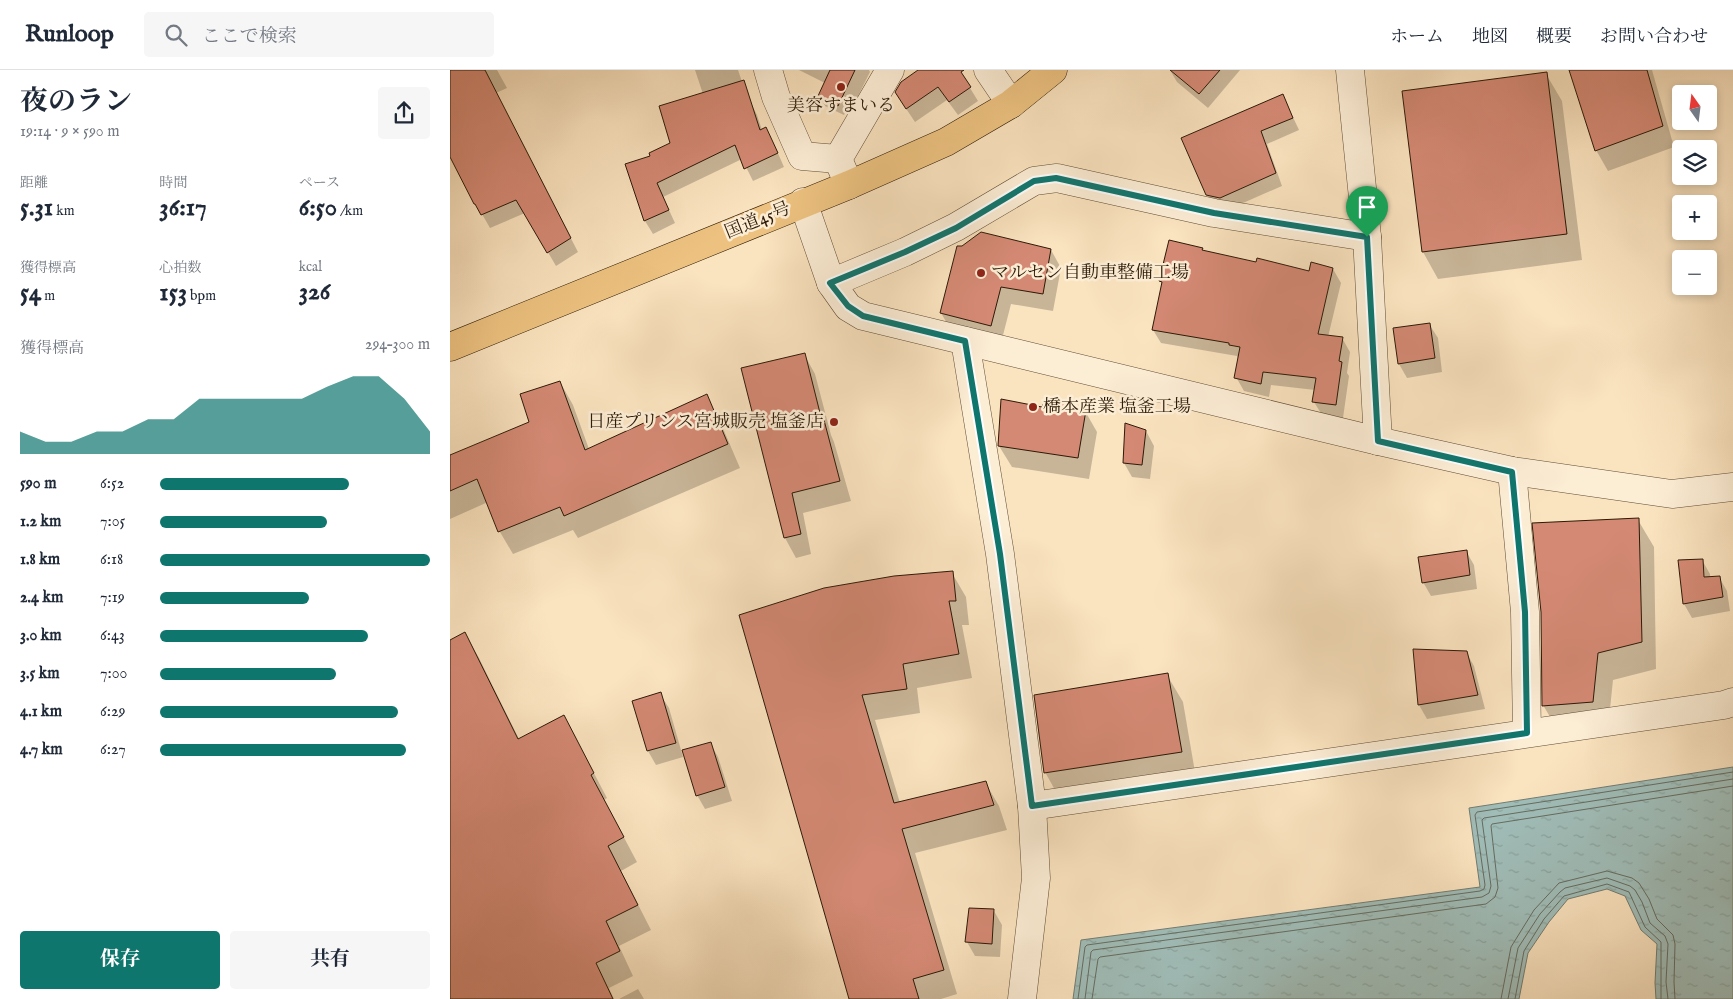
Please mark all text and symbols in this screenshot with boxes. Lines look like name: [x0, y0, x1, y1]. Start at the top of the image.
search box: [144, 12, 494, 57]
text: Runloop: [25, 19, 114, 50]
icon: search: [162, 21, 190, 49]
text: ここで検索: [202, 25, 297, 49]
text: ホーム: [1390, 26, 1444, 49]
text: 地図: [1472, 26, 1508, 49]
text: 概要: [1536, 26, 1572, 49]
text: お問い合わせ: [1600, 26, 1708, 49]
marker: 美容すまいる: [835, 81, 847, 93]
text: 夜のラン: [20, 85, 132, 120]
north arrow: [1672, 85, 1718, 130]
map controls: [1672, 85, 1717, 295]
button: share: [378, 87, 430, 139]
place label: 美容すまいる: [787, 95, 895, 118]
text: 19:14 · 9 × 590 m: [20, 122, 120, 142]
button: layers: [1672, 140, 1717, 185]
text: 距離: [20, 174, 48, 192]
text: 時間: [159, 174, 187, 192]
text: ペース: [299, 174, 340, 192]
pin: [1346, 186, 1388, 237]
text: 5.31: [20, 192, 53, 224]
text: 36:17: [159, 192, 207, 224]
text: 6:50: [299, 192, 337, 224]
icon: arrive: [1353, 193, 1381, 221]
button: +: [1672, 195, 1717, 240]
street label: 国道45号: [722, 197, 794, 245]
text: km: [53, 202, 74, 220]
text: /km: [337, 202, 363, 220]
button: −: [1672, 250, 1717, 295]
text: kcal: [299, 258, 322, 276]
text: 獲得標高: [20, 259, 76, 277]
text: 心拍数: [159, 259, 201, 277]
place label: マルセン自動車整備工場: [991, 262, 1189, 285]
marker: マルセン自動車整備工場: [975, 267, 987, 279]
text: 326: [299, 276, 330, 308]
text: 54: [20, 277, 41, 309]
text: 153: [159, 277, 187, 309]
text: m: [41, 287, 55, 305]
text: bpm: [187, 287, 216, 305]
text: 294–300 m: [365, 335, 430, 355]
text: 獲得標高: [20, 339, 84, 359]
place label: 橋本産業 塩釜工場: [1043, 396, 1191, 419]
marker: 橋本産業 塩釜工場: [1027, 401, 1039, 413]
place label: 日産プリンス宮城販売 塩釜店: [587, 411, 824, 434]
marker: 日産プリンス宮城販売 塩釜店: [828, 416, 840, 428]
text: 590 m: [20, 474, 57, 494]
text: 6:52: [100, 474, 124, 494]
text: 1.2 km: [20, 512, 61, 532]
text: 7:05: [100, 512, 125, 532]
text: 1.8 km: [20, 550, 60, 570]
text: 6:18: [100, 550, 123, 570]
text: 2.4 km: [20, 588, 63, 608]
text: 7:19: [100, 588, 125, 608]
text: 3.0 km: [20, 626, 62, 646]
text: 6:43: [100, 626, 125, 646]
text: 3.5 km: [20, 664, 60, 684]
text: 7:00: [100, 664, 127, 684]
text: 4.1 km: [20, 702, 62, 722]
text: 6:29: [100, 702, 125, 722]
text: 4.7 km: [20, 740, 63, 760]
text: 6:27: [100, 740, 126, 760]
button: 保存: [20, 931, 220, 989]
button: 共有: [230, 931, 430, 989]

